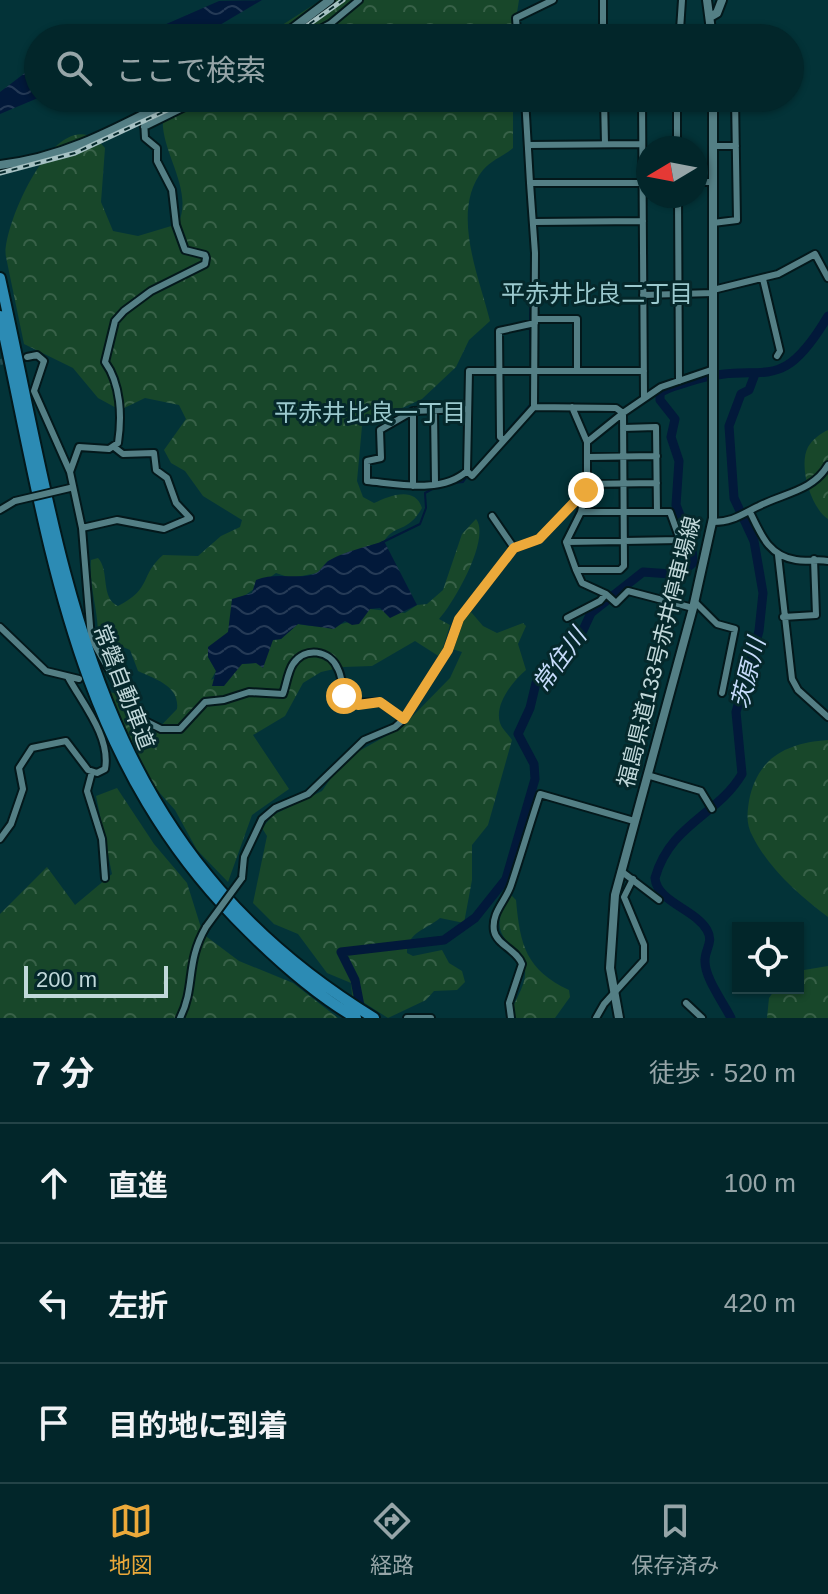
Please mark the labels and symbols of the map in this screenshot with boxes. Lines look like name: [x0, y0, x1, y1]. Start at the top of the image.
north arrow: [636, 136, 708, 208]
district label: 平赤井比良二丁目: [501, 280, 693, 307]
district label: 平赤井比良一丁目: [274, 399, 466, 426]
route end: [568, 472, 604, 508]
street label: 福島県道133号赤井停車場線: [613, 514, 705, 790]
street label: 常磐自動車道: [89, 621, 159, 753]
water label: 常住川: [527, 621, 593, 697]
water label: 茨原川: [726, 632, 771, 711]
route start: [326, 678, 362, 714]
scale bar: [24, 962, 168, 998]

